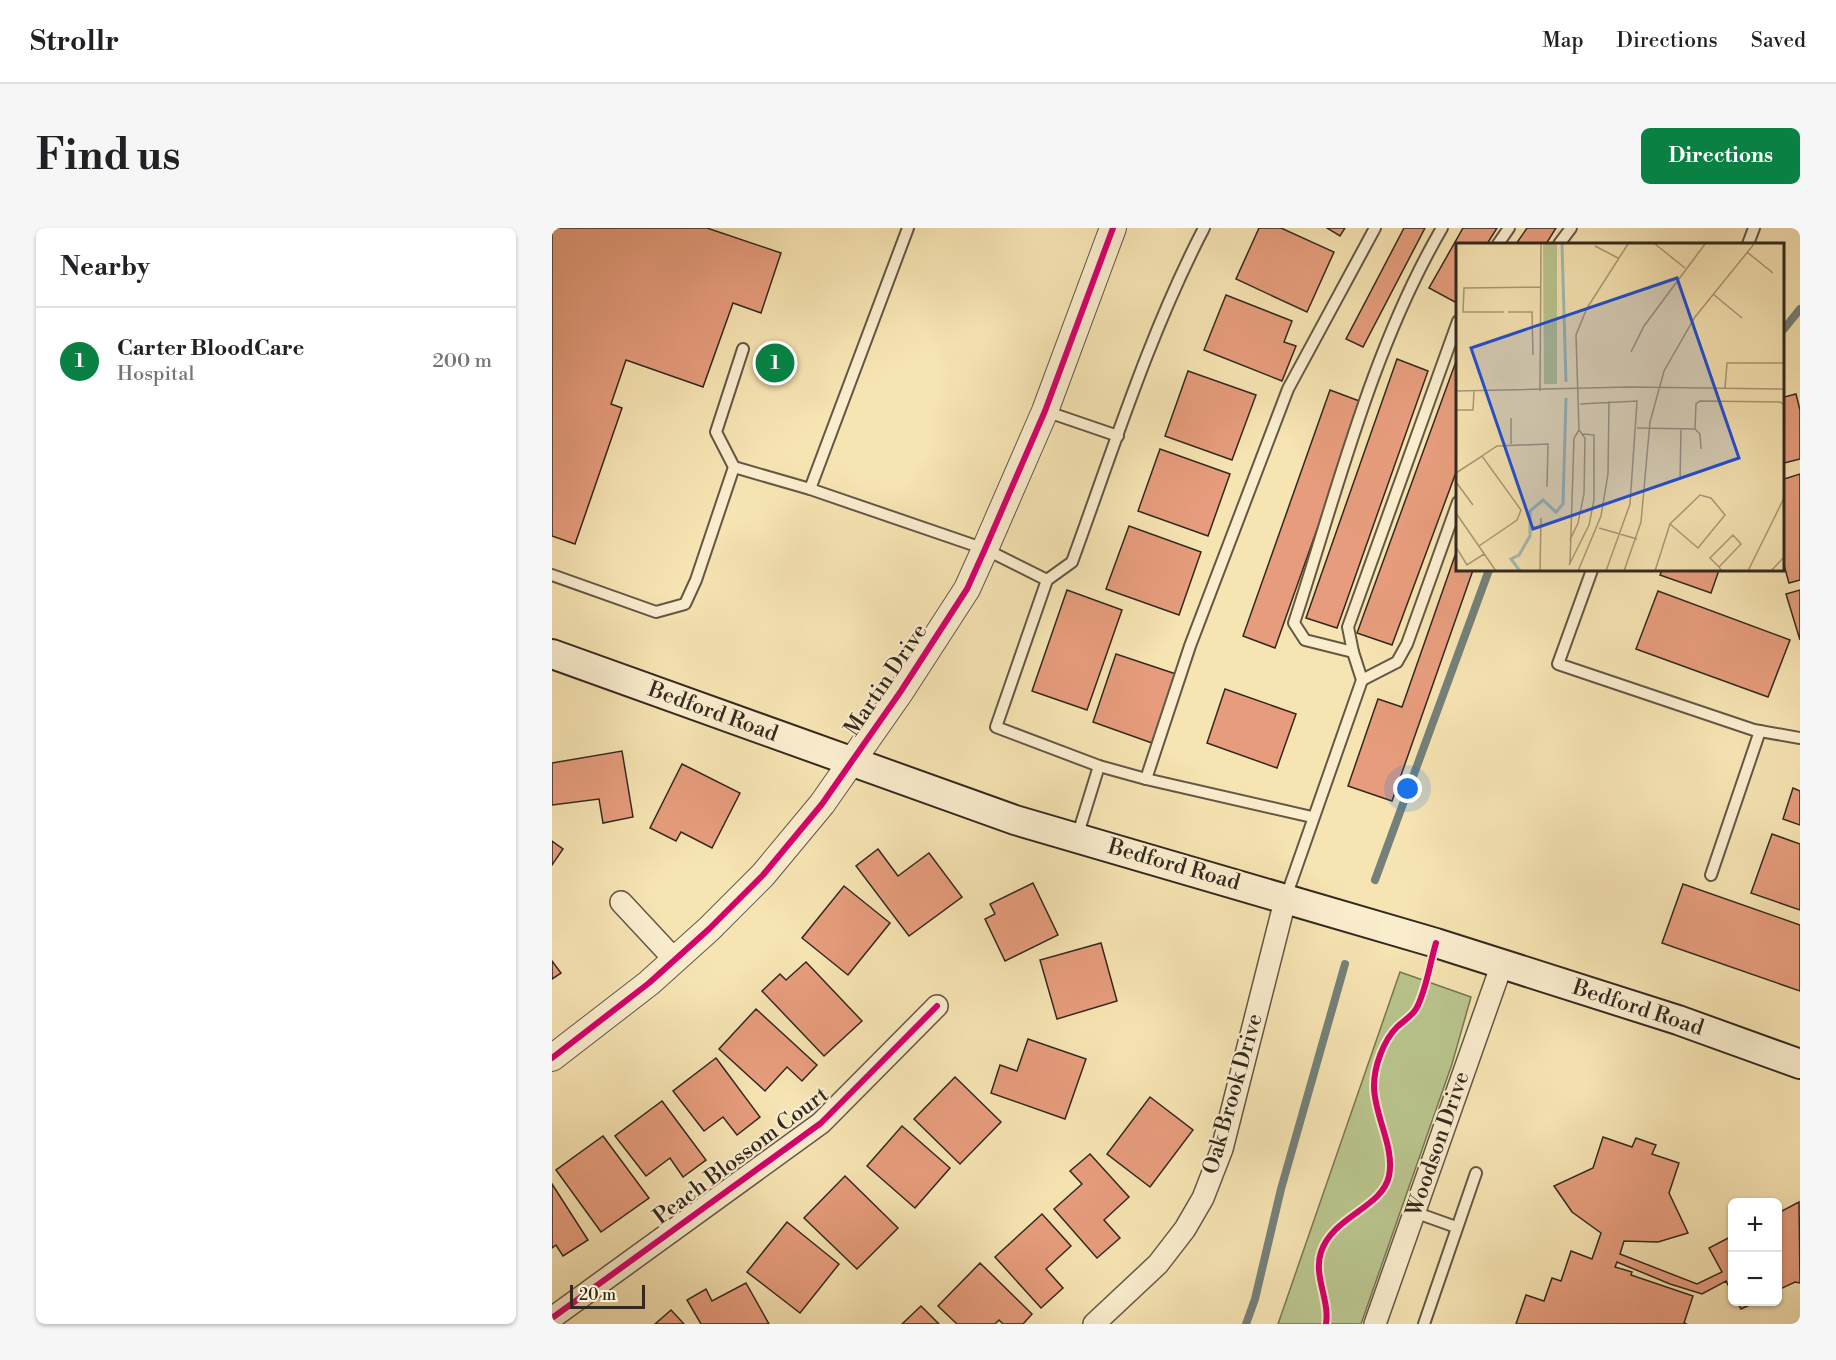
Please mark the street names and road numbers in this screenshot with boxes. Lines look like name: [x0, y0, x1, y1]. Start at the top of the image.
street label: Martin Drive: [839, 619, 933, 741]
street label: Bedford Road: [643, 676, 782, 748]
street label: Bedford Road: [1104, 833, 1244, 897]
street label: Bedford Road: [1568, 974, 1707, 1042]
street label: Oak Brook Drive: [1197, 1011, 1269, 1177]
street label: Woodson Drive: [1400, 1068, 1475, 1221]
street label: Peach Blossom Court: [648, 1081, 834, 1231]

